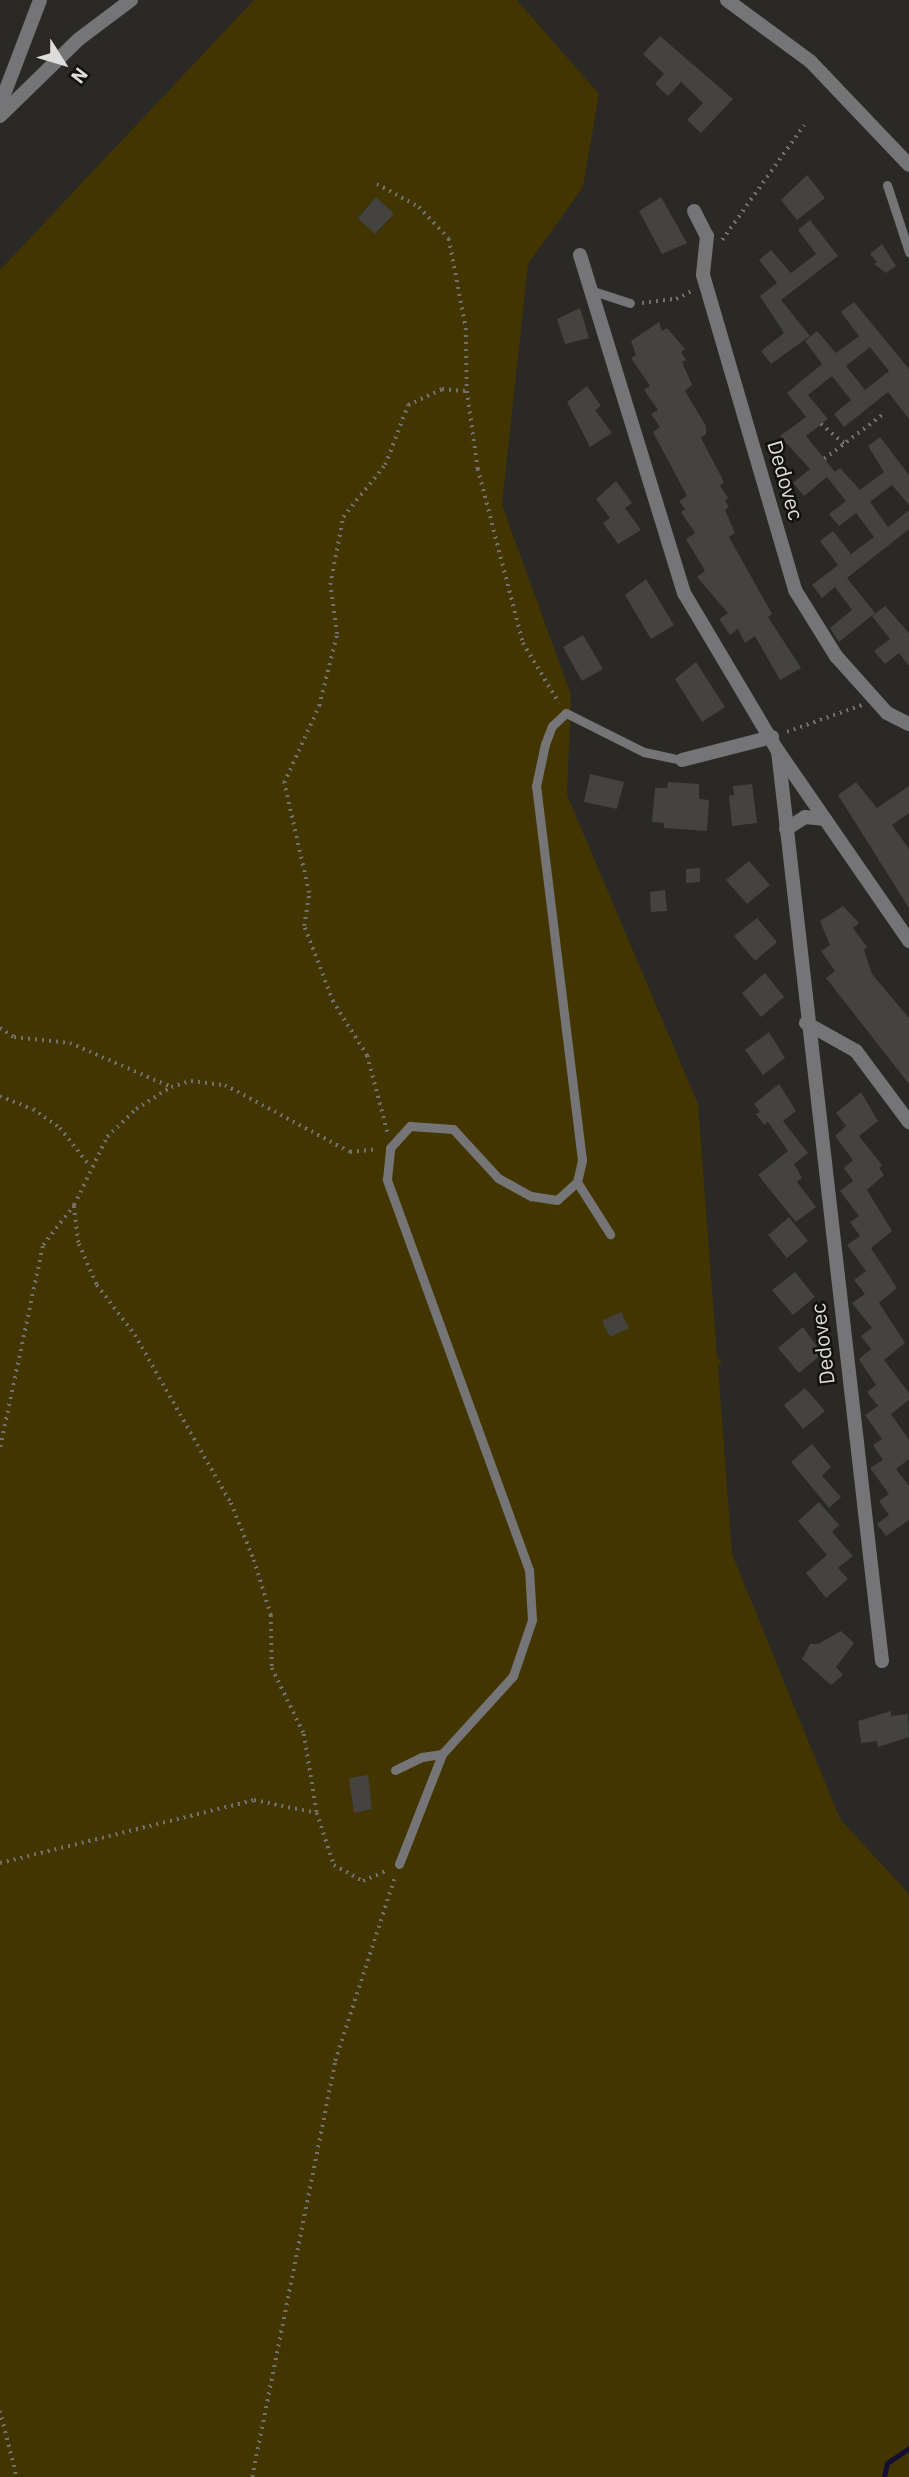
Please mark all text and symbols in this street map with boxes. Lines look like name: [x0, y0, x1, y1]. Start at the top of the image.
north arrow: [28, 28, 98, 98]
text: N: [66, 63, 94, 88]
street label: Dedovec: [763, 437, 809, 523]
street label: Dedovec: [805, 1302, 839, 1386]

